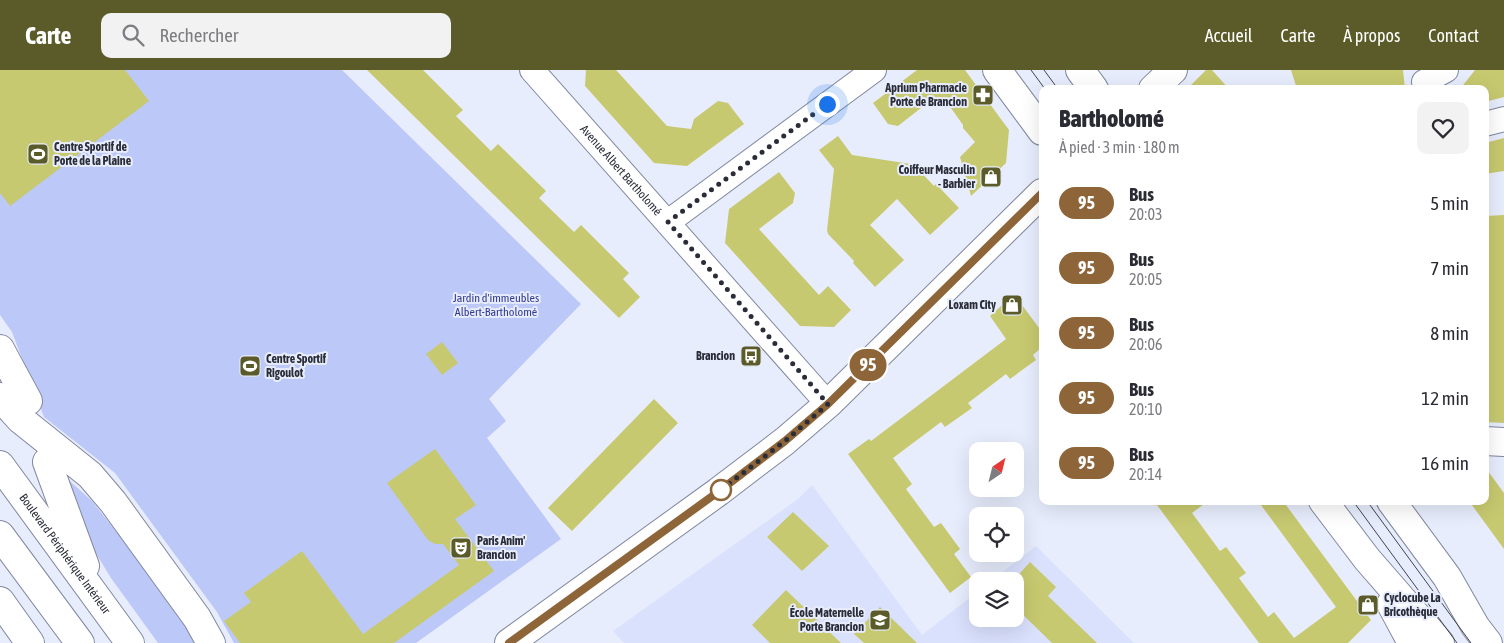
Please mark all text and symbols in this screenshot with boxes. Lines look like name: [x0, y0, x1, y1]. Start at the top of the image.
search box: [101, 13, 451, 58]
icon: search: [119, 21, 147, 49]
text: Carte: [25, 22, 71, 49]
text: Rechercher: [159, 24, 238, 46]
text: Accueil: [1205, 25, 1253, 46]
text: Carte: [1281, 25, 1315, 46]
text: À propos: [1343, 25, 1400, 46]
text: Contact: [1428, 25, 1479, 46]
place label: Aprium Pharmacie Porte de Brancion: [884, 81, 968, 109]
pharmacy icon: Aprium Pharmacie Porte de Brancion: [971, 83, 995, 107]
your location: [815, 92, 840, 117]
button: heart: [1417, 102, 1469, 154]
text: Bartholomé: [1059, 105, 1164, 132]
street label: Avenue Albert Bartholomé: [577, 122, 665, 218]
text: À pied · 3 min · 180 m: [1059, 138, 1180, 156]
place label: Centre Sportif de Porte de la Plaine: [54, 140, 132, 168]
sports icon: Centre Sportif de Porte de la Plaine: [26, 142, 50, 166]
place label: Coiffeur Masculin - Barbier: [898, 163, 975, 191]
shop icon: Coiffeur Masculin - Barbier: [979, 165, 1003, 189]
text: Bus: [1129, 183, 1154, 205]
text: 95: [1078, 192, 1095, 213]
text: 5 min: [1430, 192, 1469, 214]
text: 20:03: [1129, 205, 1163, 223]
text: Bus: [1129, 248, 1154, 270]
text: 95: [1078, 257, 1095, 278]
text: 7 min: [1430, 257, 1469, 279]
text: 20:05: [1129, 270, 1163, 288]
park label: Jardin d'immeubles Albert-Bartholomé: [453, 291, 539, 319]
shop icon: Loxam City: [1000, 293, 1024, 317]
place label: Loxam City: [949, 298, 996, 312]
text: Bus: [1129, 313, 1154, 335]
text: 95: [1078, 322, 1095, 343]
text: 8 min: [1430, 322, 1469, 344]
text: 20:06: [1129, 335, 1163, 353]
bus stop icon: Brancion: [739, 344, 763, 368]
place label: Brancion: [696, 349, 735, 363]
line badge: 95: [846, 349, 890, 381]
place label: Centre Sportif Rigoulot: [266, 352, 327, 380]
sports icon: Centre Sportif Rigoulot: [238, 354, 262, 378]
text: 95: [860, 354, 876, 375]
text: Bus: [1129, 378, 1154, 400]
text: 95: [1078, 387, 1095, 408]
text: 12 min: [1421, 387, 1469, 409]
text: 20:10: [1129, 400, 1162, 418]
north arrow: [969, 442, 1024, 498]
map controls: [969, 442, 1024, 627]
text: Bus: [1129, 443, 1154, 465]
text: 95: [1078, 452, 1095, 473]
text: 16 min: [1421, 452, 1469, 474]
text: 20:14: [1129, 465, 1162, 483]
unlabelled marker: [710, 479, 732, 501]
street label: Boulevard Périphérique Intérieur: [16, 491, 114, 617]
button: locate: [969, 507, 1024, 562]
place label: Paris Anim' Brancion: [477, 534, 525, 562]
theatre icon: Paris Anim' Brancion: [449, 536, 473, 560]
button: layers: [969, 572, 1024, 627]
place label: Cyclocube La Bricothèque: [1384, 591, 1441, 619]
shop icon: Cyclocube La Bricothèque: [1356, 593, 1380, 617]
place label: École Maternelle Porte Brancion: [790, 605, 865, 634]
school or university icon: École Maternelle Porte Brancion: [868, 608, 892, 632]

